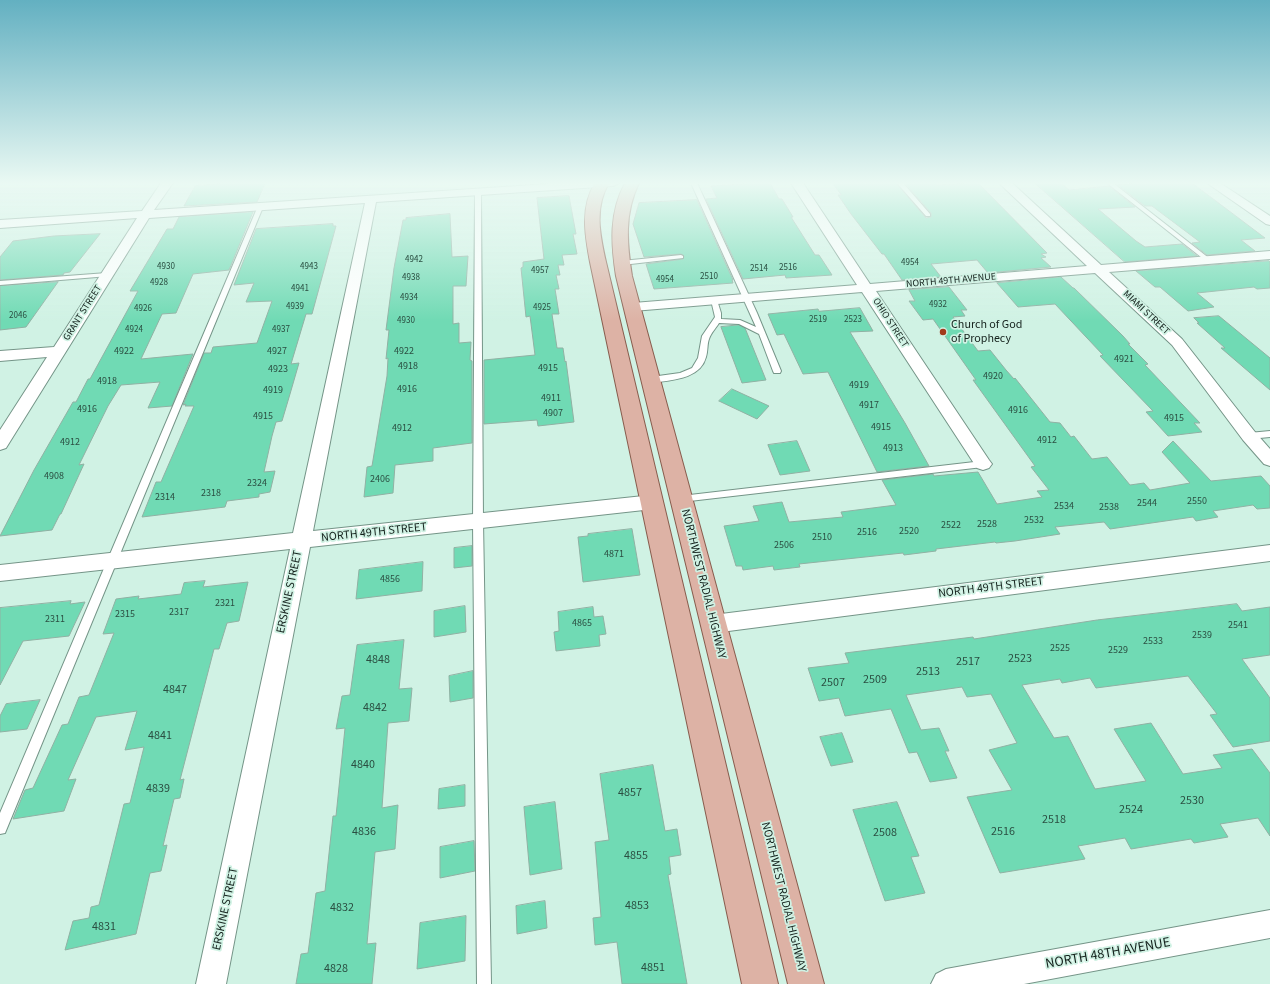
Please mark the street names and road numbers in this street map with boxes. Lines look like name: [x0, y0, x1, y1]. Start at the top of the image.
street label: NORTH 49TH AVENUE: [906, 271, 996, 291]
street label: GRANT STREET: [61, 283, 105, 343]
street label: MIAMI STREET: [1120, 288, 1172, 338]
street label: OHIO STREET: [870, 296, 910, 350]
street label: NORTHWEST RADIAL HIGHWAY: [677, 508, 729, 660]
street label: NORTH 49TH STREET: [320, 520, 428, 546]
street label: ERSKINE STREET: [274, 549, 306, 635]
street label: NORTH 49TH STREET: [937, 574, 1045, 602]
street label: NORTHWEST RADIAL HIGHWAY: [757, 821, 809, 973]
street label: ERSKINE STREET: [210, 866, 242, 952]
street label: NORTH 48TH AVENUE: [1044, 935, 1172, 973]

